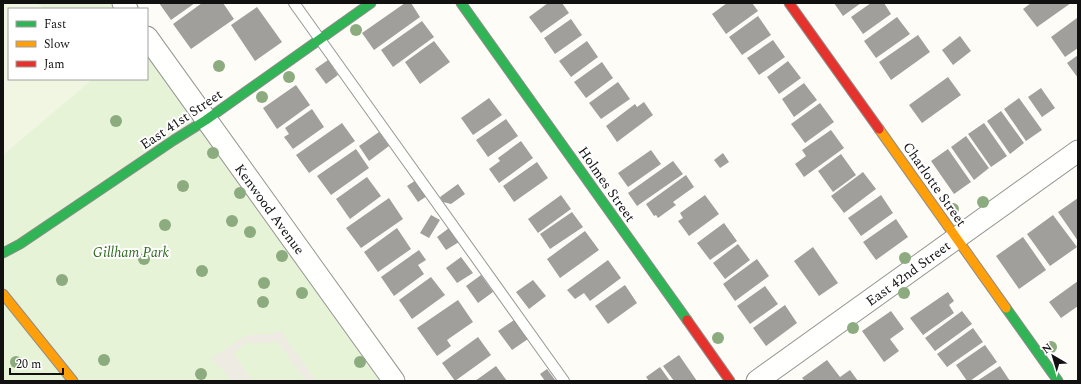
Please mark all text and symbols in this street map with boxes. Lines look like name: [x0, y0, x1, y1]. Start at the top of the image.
legend: [8, 8, 148, 80]
text: Fast: [44, 15, 66, 34]
text: Slow: [44, 35, 70, 54]
text: Jam: [44, 55, 65, 74]
street label: East 41st Street: [136, 84, 227, 155]
street label: Charlotte Street: [898, 138, 972, 231]
street label: Holmes Street: [573, 142, 640, 226]
street label: Kenwood Avenue: [229, 159, 310, 259]
street label: East 42nd Street: [861, 235, 955, 311]
park label: Gillham Park: [93, 242, 170, 263]
north arrow: [1033, 336, 1073, 376]
text: N: [1038, 339, 1056, 358]
scale bar: [10, 350, 63, 376]
text: 20 m: [16, 355, 41, 374]

